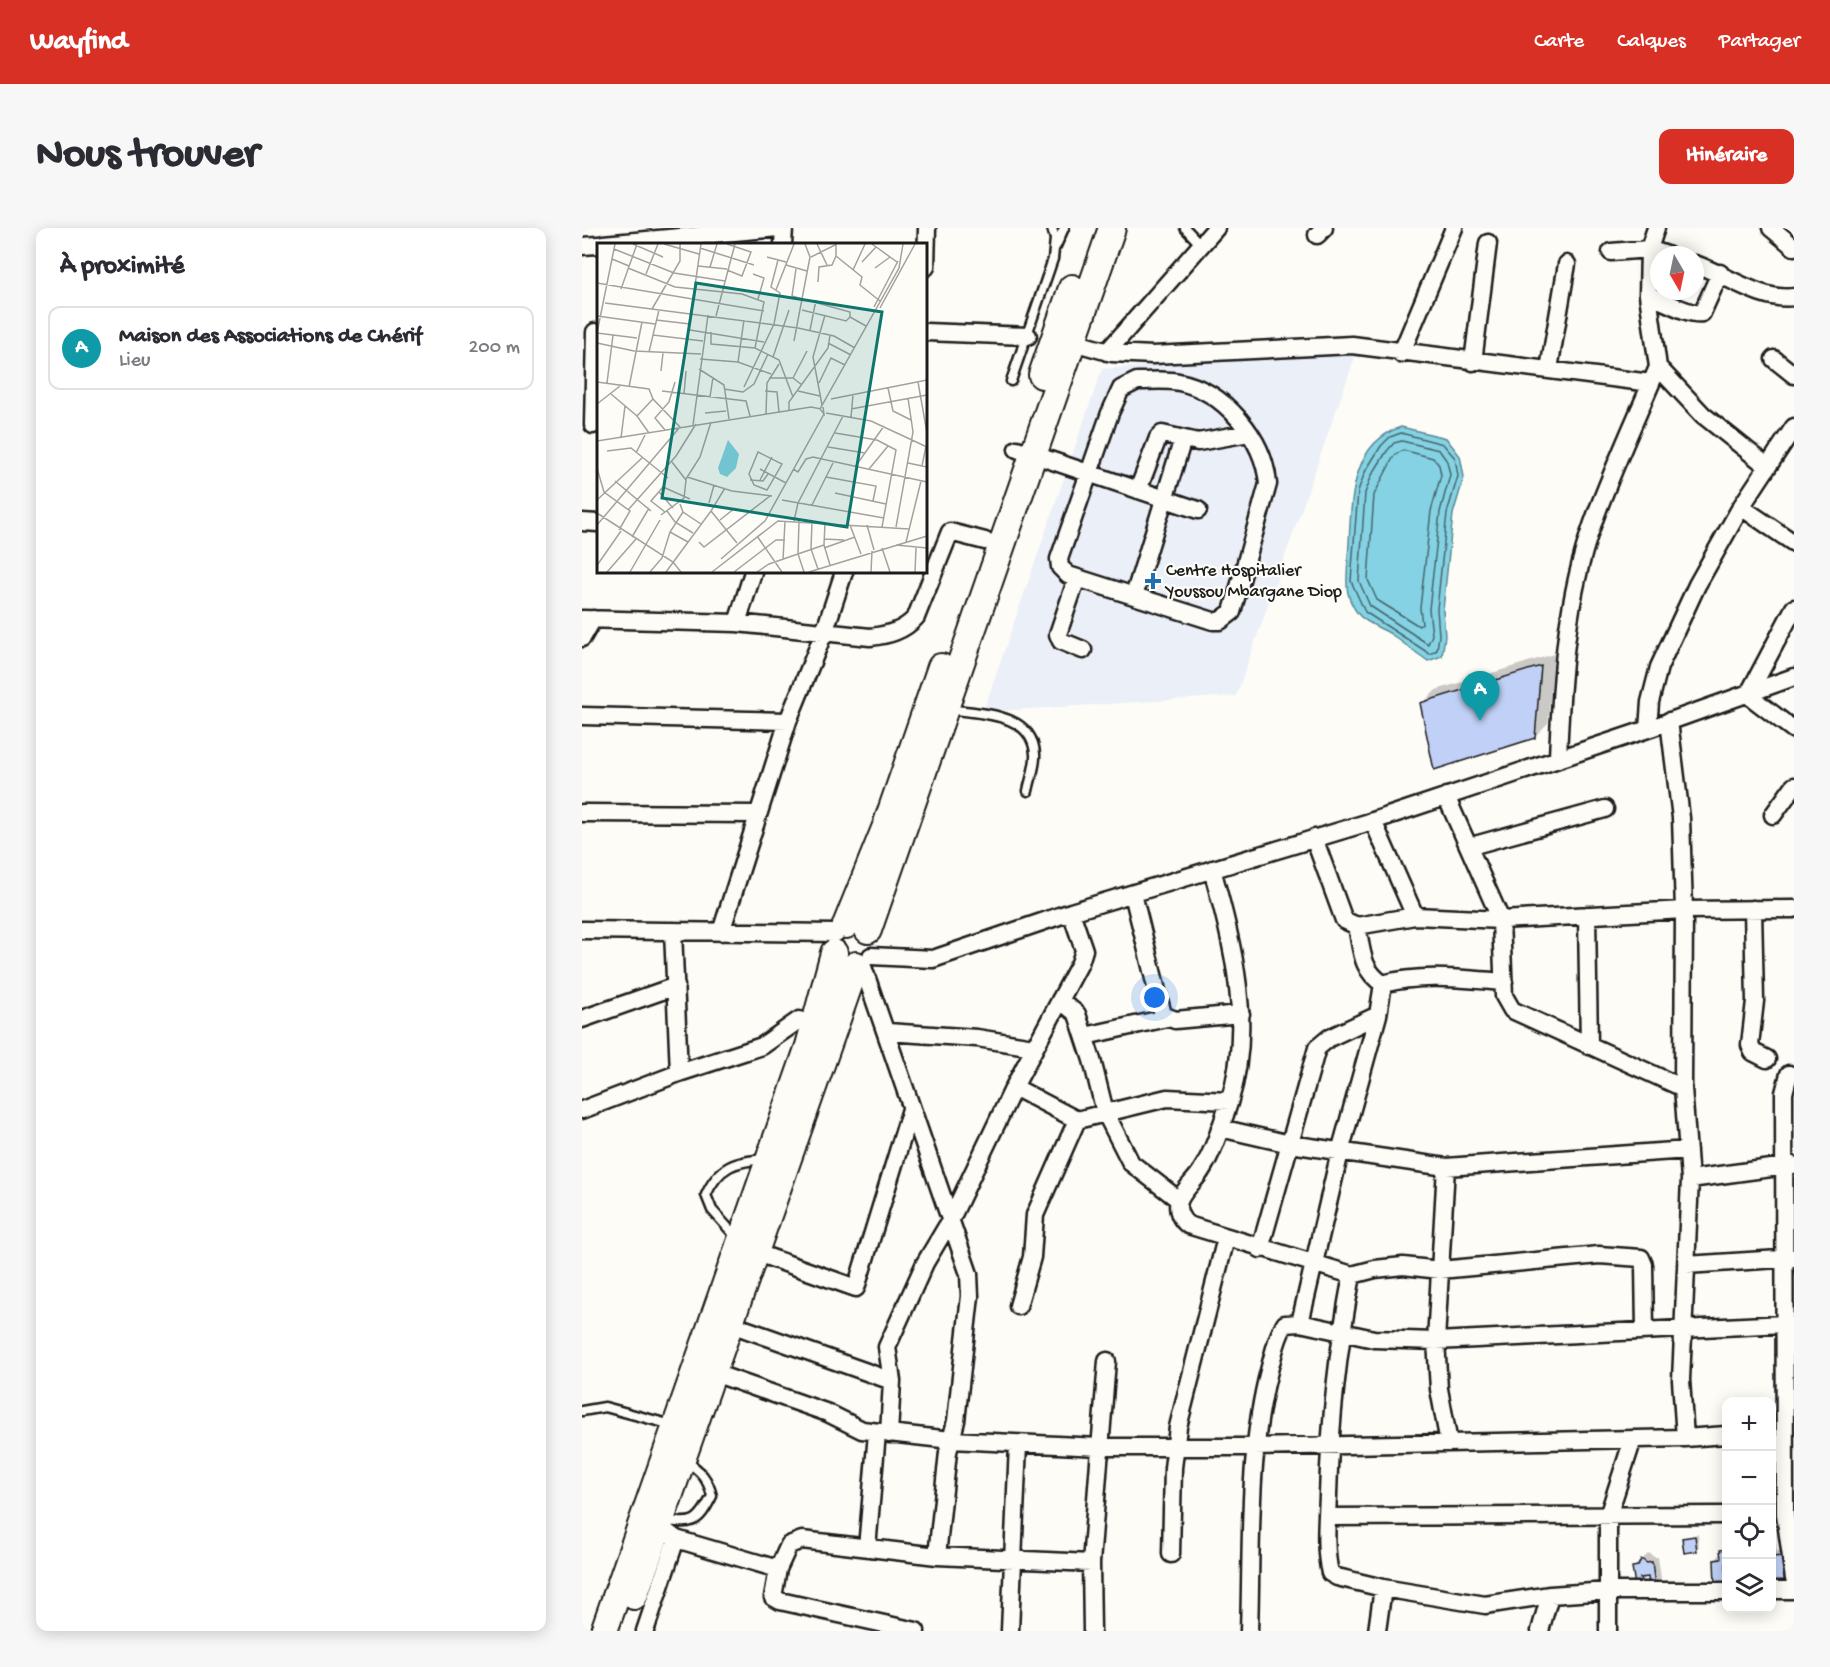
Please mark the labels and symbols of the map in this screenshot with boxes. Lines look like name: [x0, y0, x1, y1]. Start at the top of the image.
inset map: [597, 243, 927, 573]
north arrow: [1650, 246, 1704, 300]
place label: Centre Hospitalier Youssou Mbargane Diop: [1164, 561, 1342, 603]
marker: Centre Hospitalier Youssou Mbargane Diop: [1144, 572, 1162, 590]
pin: A: [1460, 672, 1500, 721]
your location: [1140, 983, 1169, 1012]

